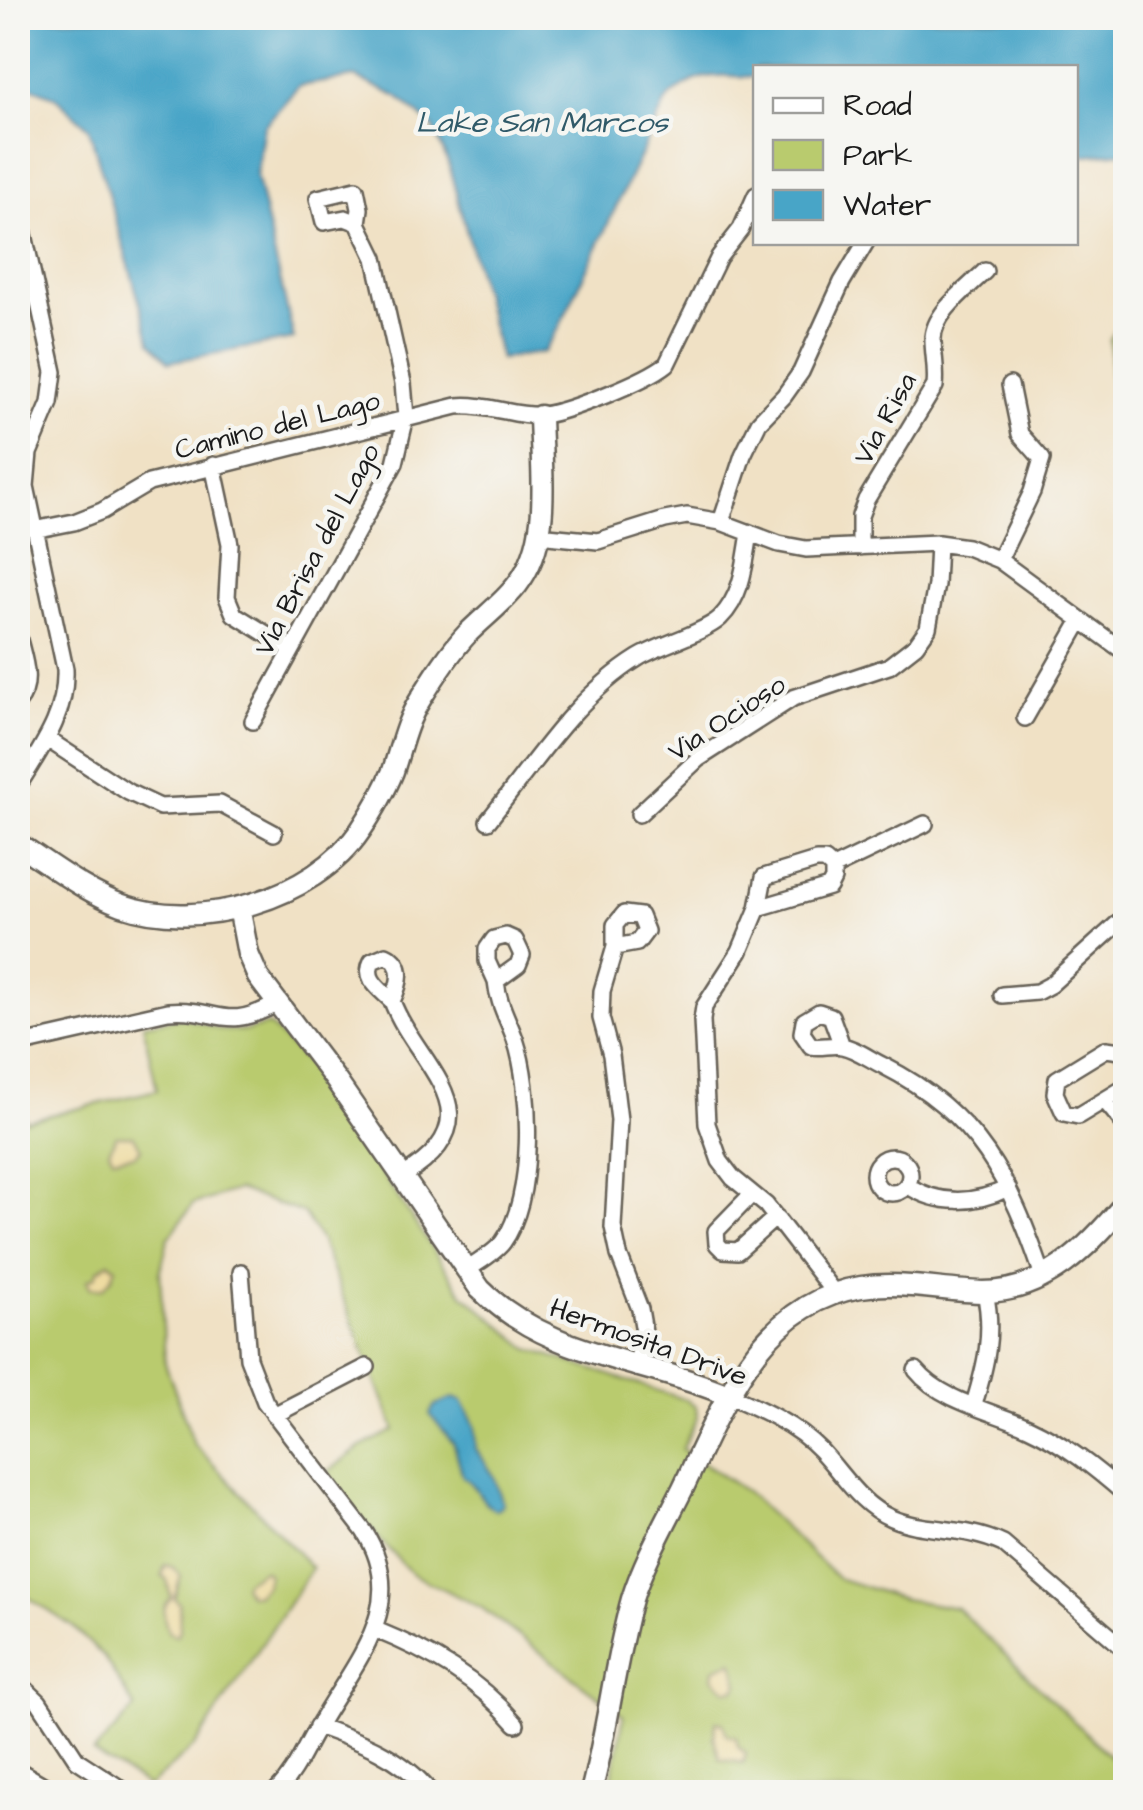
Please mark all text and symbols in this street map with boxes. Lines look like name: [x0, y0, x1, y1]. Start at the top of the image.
legend: [753, 65, 1078, 245]
text: Road: [843, 85, 912, 127]
water label: Lake San Marcos: [416, 102, 670, 144]
text: Park: [843, 135, 912, 177]
text: Water: [843, 185, 931, 227]
street label: Via Risa: [844, 366, 927, 472]
street label: Camino del Lago: [171, 381, 384, 471]
street label: Via Brisa del Lago: [245, 436, 391, 663]
street label: Via Ocioso: [660, 665, 794, 771]
street label: Hermosita Drive: [544, 1289, 753, 1396]

